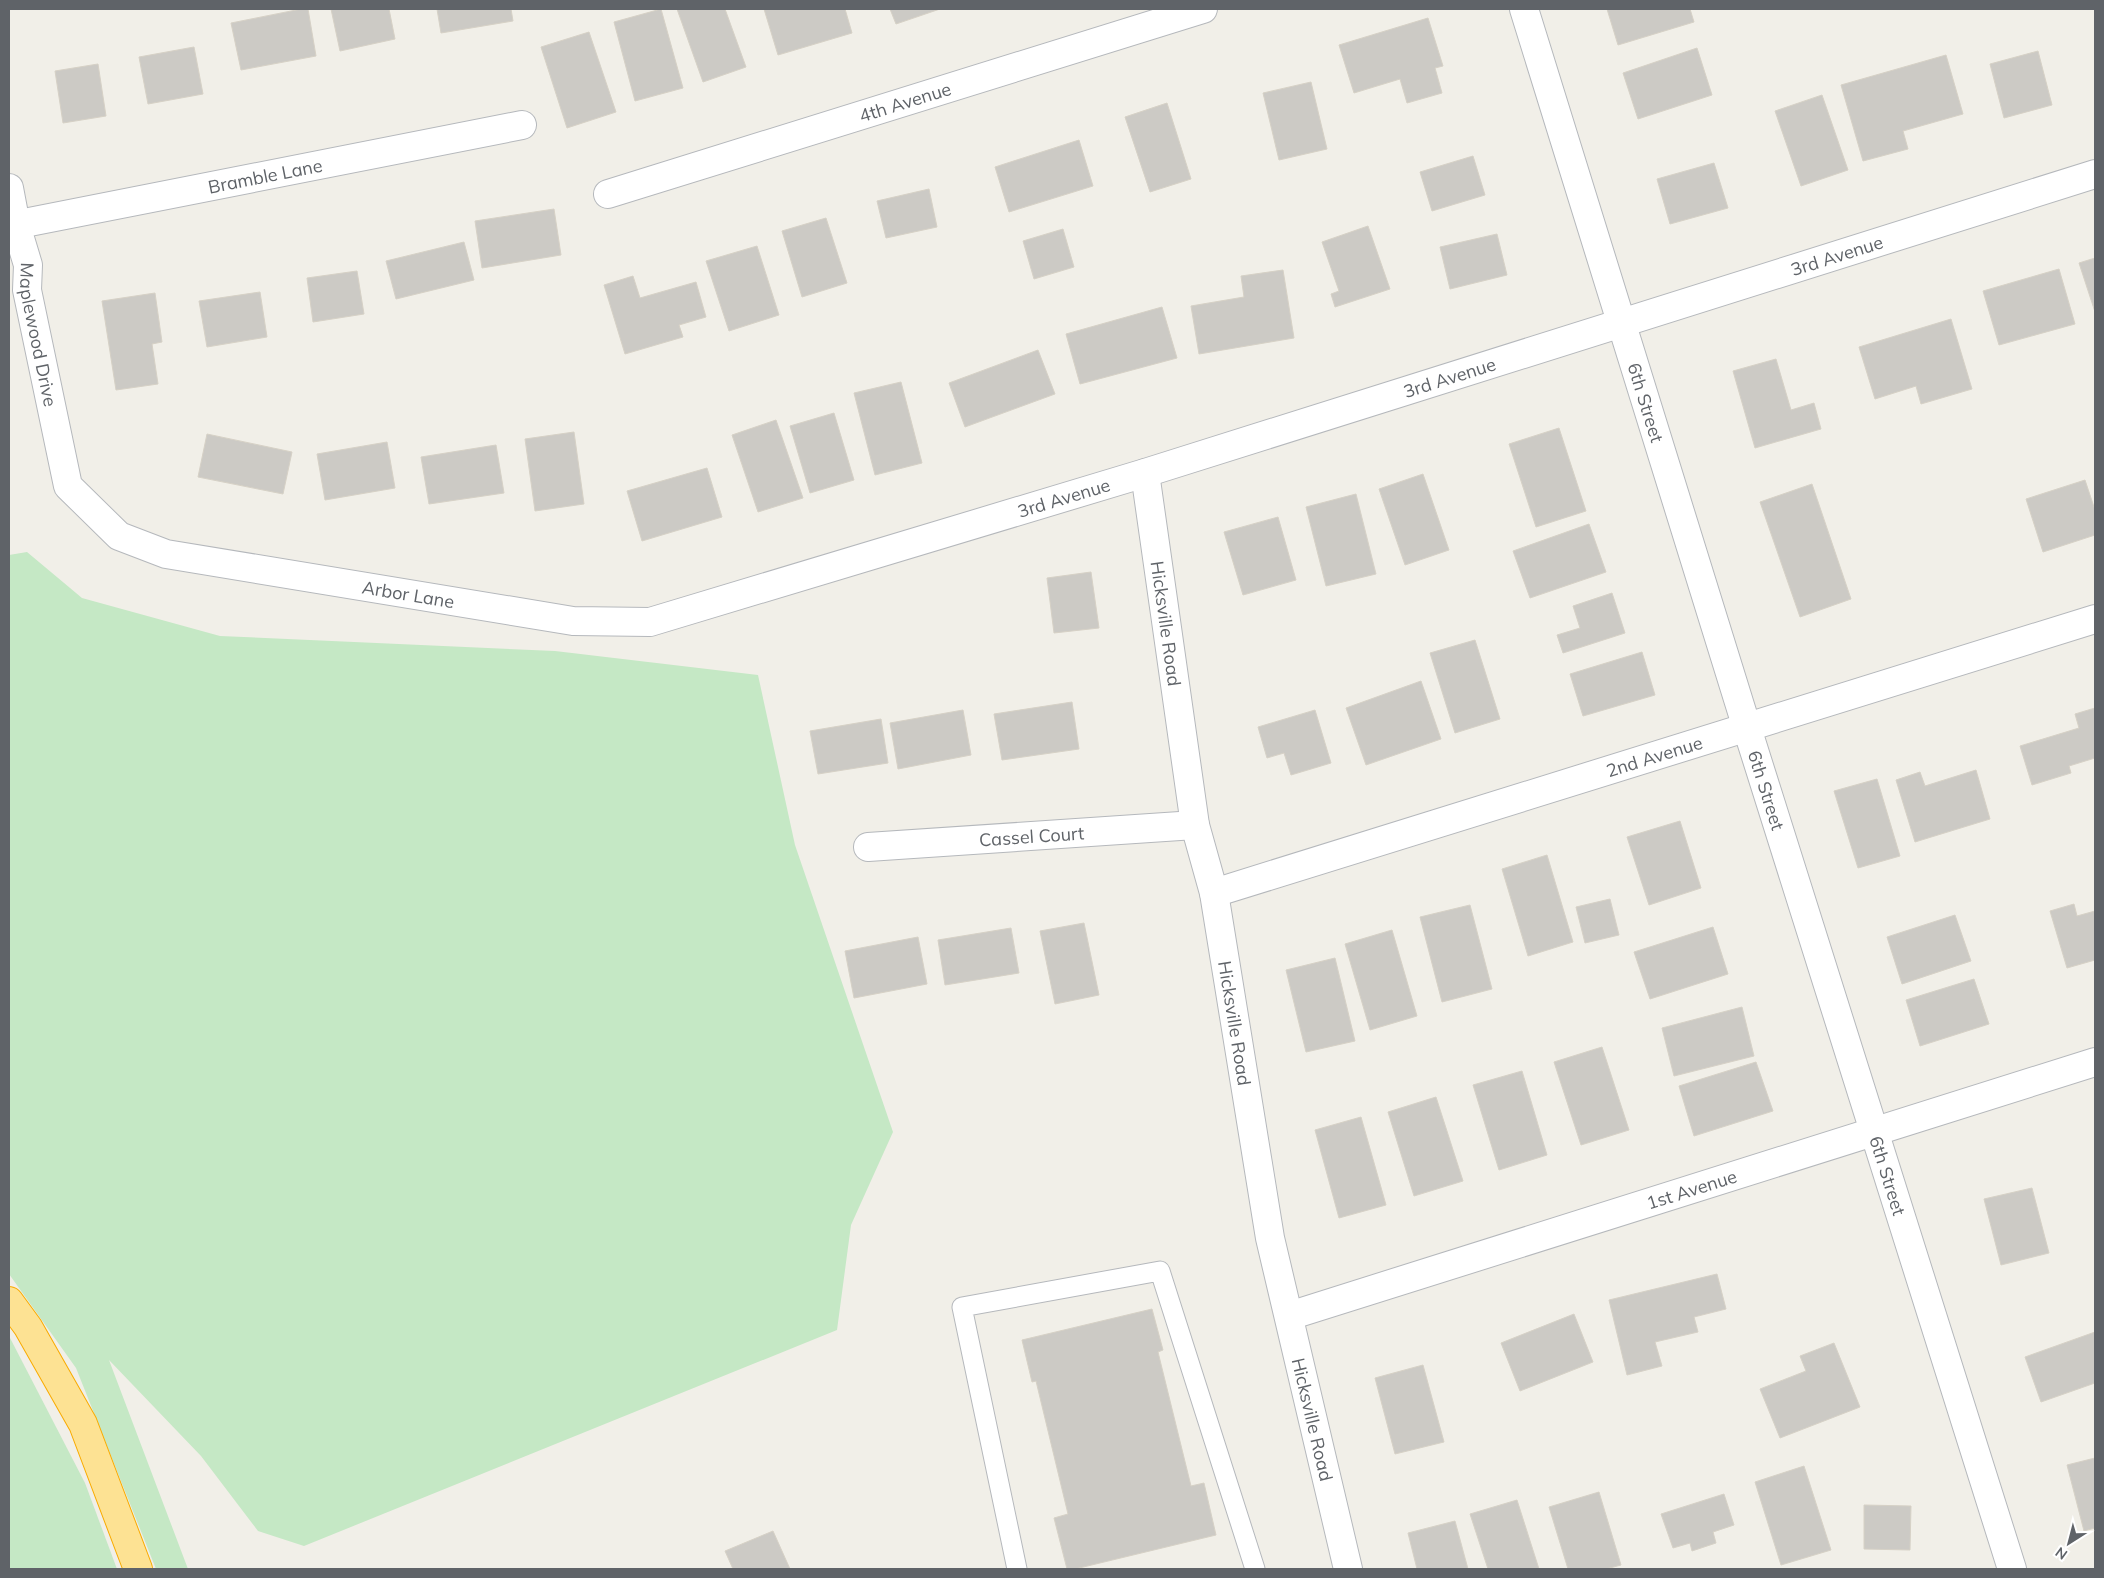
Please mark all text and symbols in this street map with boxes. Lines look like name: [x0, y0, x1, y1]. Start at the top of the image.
street label: 4th Avenue: [856, 77, 954, 127]
street label: Bramble Lane: [206, 153, 324, 198]
street label: 3rd Avenue: [1788, 230, 1886, 281]
street label: Maplewood Drive: [15, 262, 63, 408]
street label: 3rd Avenue: [1400, 352, 1498, 402]
street label: 6th Street: [1623, 360, 1669, 445]
street label: 3rd Avenue: [1015, 473, 1113, 522]
street label: Hicksville Road: [1146, 559, 1187, 687]
street label: Arbor Lane: [361, 575, 456, 613]
street label: 2nd Avenue: [1603, 730, 1705, 782]
street label: 6th Street: [1743, 748, 1790, 833]
street label: Cassel Court: [978, 821, 1085, 851]
street label: Hicksville Road: [1214, 959, 1257, 1087]
street label: 6th Street: [1865, 1133, 1911, 1218]
street label: 1st Avenue: [1643, 1164, 1739, 1214]
street label: Hicksville Road: [1287, 1355, 1338, 1483]
north arrow: [2044, 1518, 2094, 1568]
text: N: [2052, 1543, 2071, 1564]

